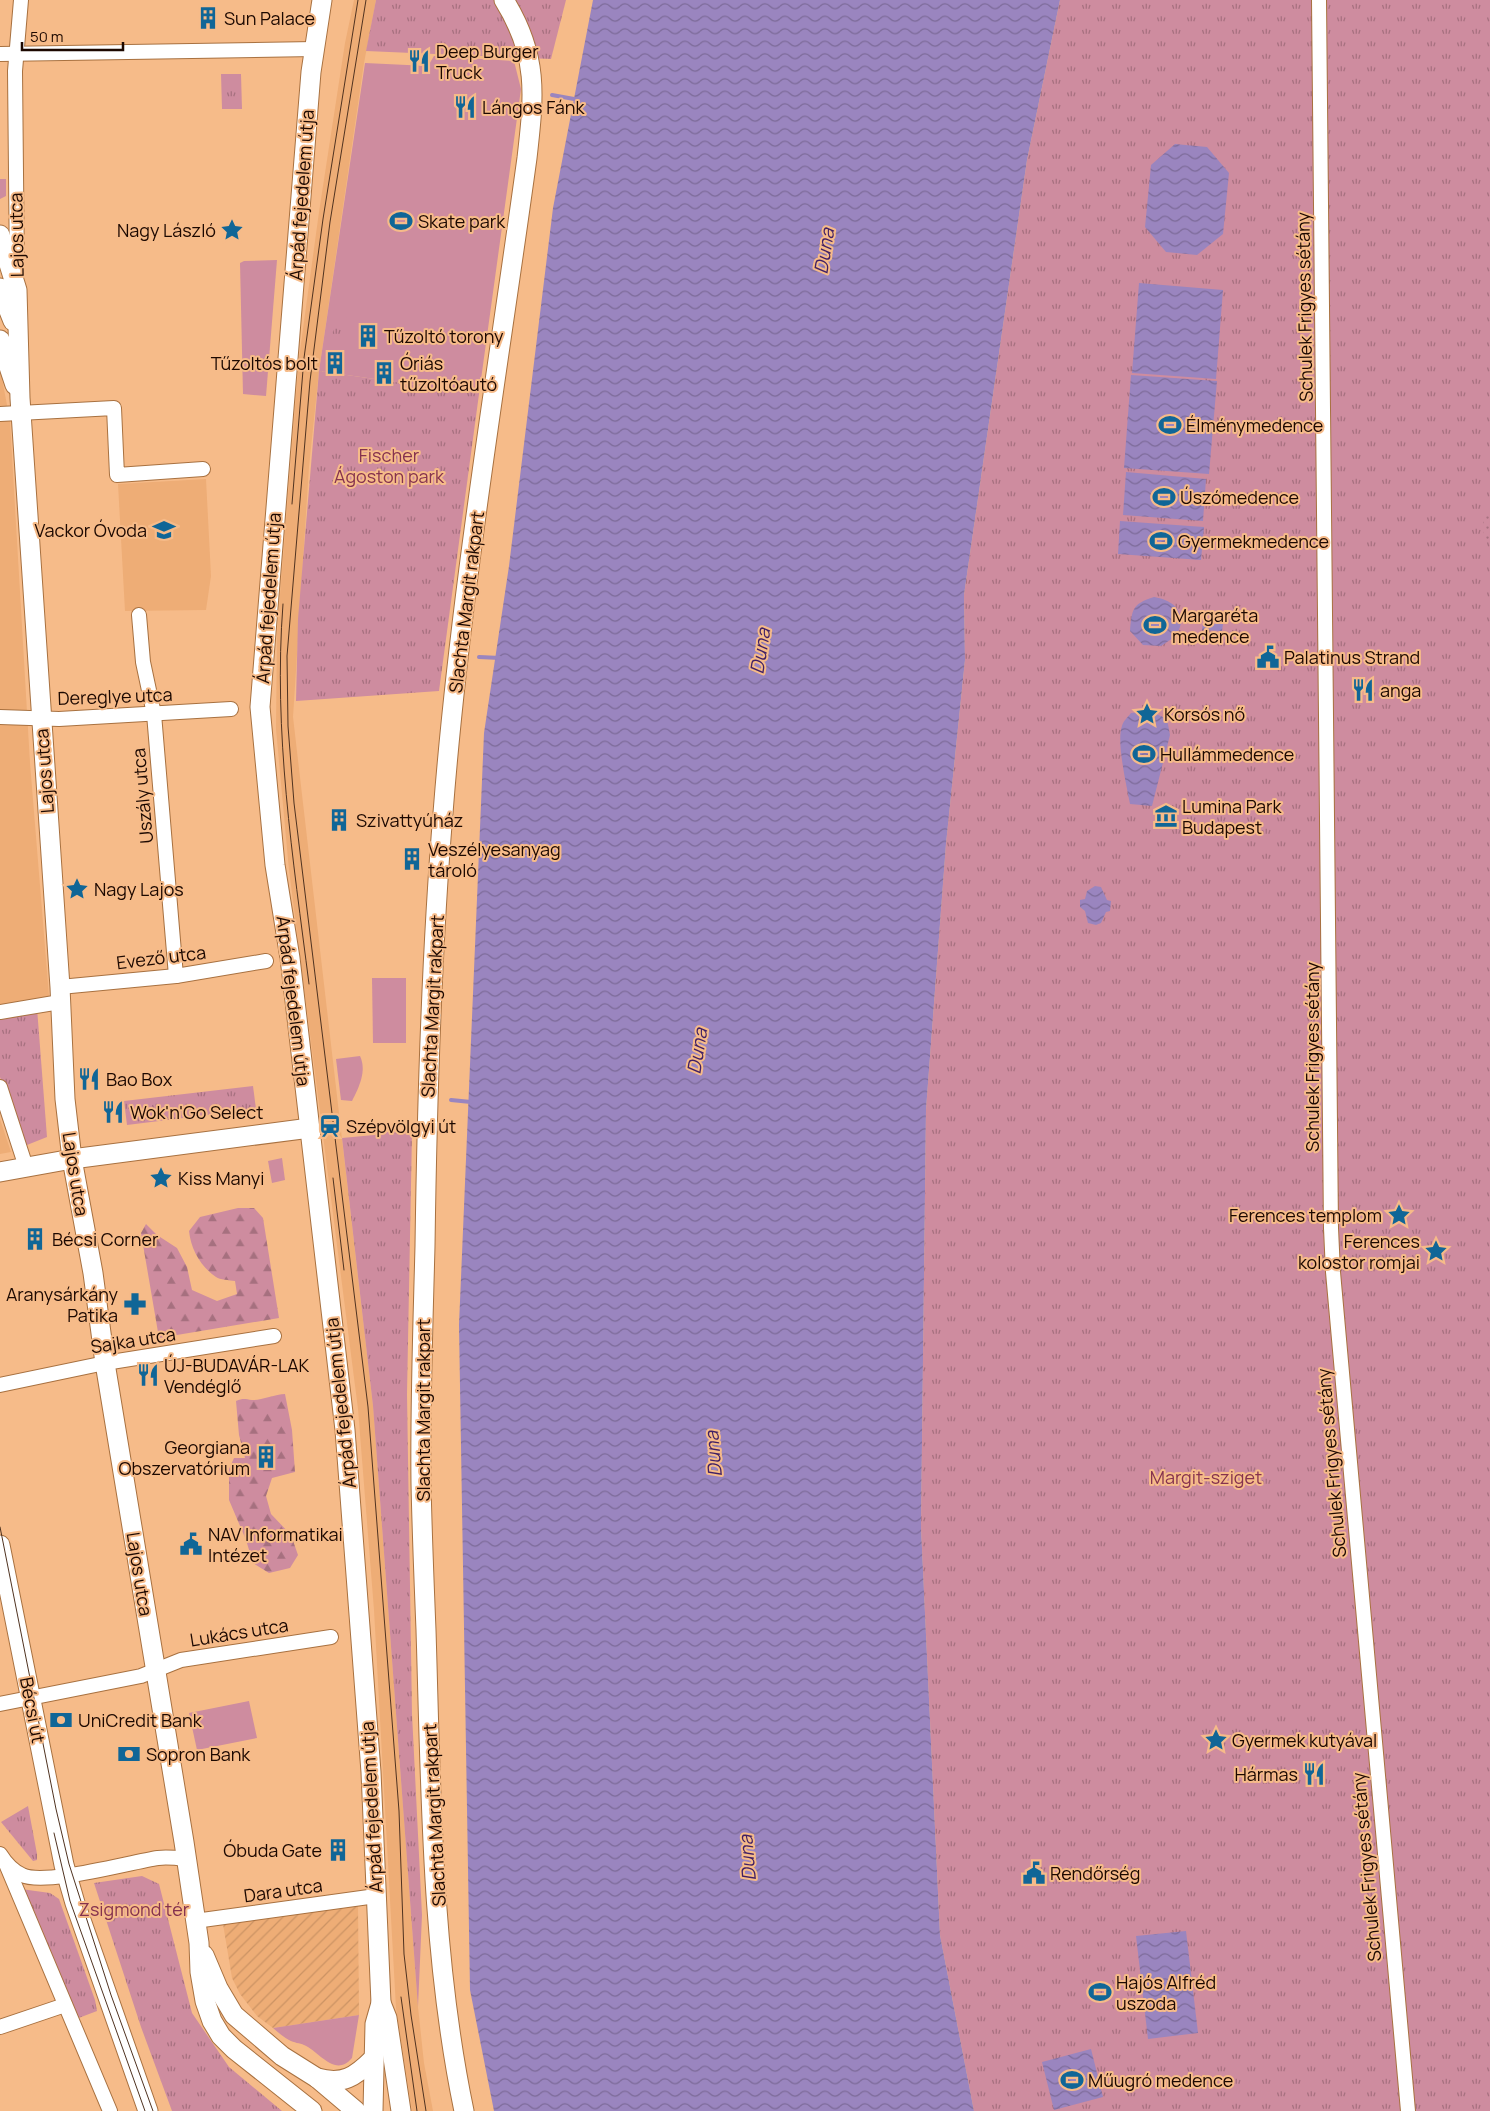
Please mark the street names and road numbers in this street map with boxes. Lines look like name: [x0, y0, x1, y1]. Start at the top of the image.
street label: Árpád fejedelem útja: [283, 109, 319, 281]
street label: Lajos utca: [3, 192, 29, 278]
street label: Schulek Frigyes sétány: [1290, 211, 1318, 402]
street label: Slachta Margit rakpart: [443, 510, 489, 694]
street label: Árpád fejedelem útja: [250, 512, 286, 684]
street label: Dereglye utca: [57, 682, 173, 710]
street label: Lajos utca: [29, 728, 59, 814]
street label: Uszály utca: [126, 747, 158, 845]
street label: Slachta Margit rakpart: [415, 914, 449, 1098]
street label: Árpád fejedelem útja: [272, 915, 316, 1087]
street label: Evező utca: [115, 940, 207, 974]
street label: Schulek Frigyes sétány: [1300, 962, 1324, 1152]
street label: Lajos utca: [58, 1130, 94, 1218]
street label: Árpád fejedelem útja: [319, 1317, 361, 1489]
street label: Slachta Margit rakpart: [411, 1318, 435, 1502]
street label: Sajka utca: [89, 1321, 177, 1359]
street label: Schulek Frigyes sétány: [1311, 1367, 1351, 1559]
street label: Lajos utca: [122, 1530, 158, 1618]
street label: Lukács utca: [188, 1612, 290, 1652]
street label: Bécsi út: [15, 1675, 51, 1745]
street label: Árpád fejedelem útja: [355, 1721, 387, 1893]
street label: Slachta Margit rakpart: [417, 1723, 451, 1907]
street label: Schulek Frigyes sétány: [1346, 1771, 1386, 1963]
street label: Dara utca: [242, 1873, 324, 1907]

